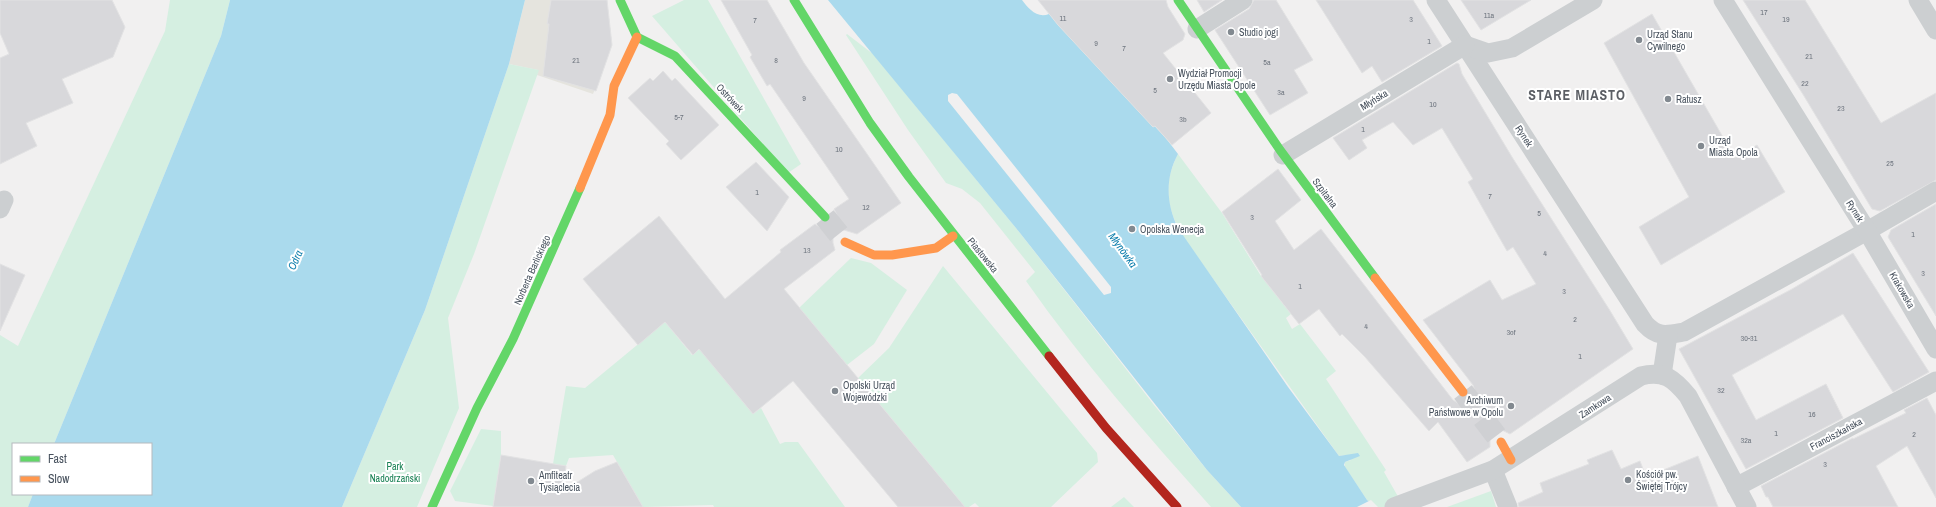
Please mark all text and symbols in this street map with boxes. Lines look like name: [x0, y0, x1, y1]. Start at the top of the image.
house number: 17: [1760, 7, 1768, 17]
house number: 11a: [1484, 10, 1495, 20]
house number: 11: [1060, 13, 1067, 23]
house number: 3: [1409, 14, 1413, 24]
house number: 19: [1782, 14, 1790, 24]
house number: 7: [753, 15, 757, 25]
place label: Studio jogi: [1239, 26, 1278, 39]
marker: Studio jogi: [1226, 27, 1236, 37]
place label: Urząd Stanu Cywilnego: [1647, 28, 1693, 53]
marker: Urząd Stanu Cywilnego: [1634, 35, 1644, 45]
house number: 1: [1427, 36, 1431, 46]
house number: 9: [1094, 38, 1098, 48]
house number: 7: [1122, 43, 1126, 53]
house number: 21: [1805, 51, 1813, 61]
house number: 21: [572, 55, 580, 65]
house number: 8: [774, 55, 778, 65]
house number: 5a: [1263, 57, 1271, 67]
place label: Wydział Promocji Urzędu Miasta Opole: [1178, 67, 1256, 92]
marker: Wydział Promocji Urzędu Miasta Opole: [1165, 74, 1175, 84]
house number: 22: [1801, 78, 1809, 88]
street label: Ostrówek: [713, 81, 747, 116]
house number: 5: [1153, 85, 1157, 95]
street label: Młyńska: [1358, 86, 1391, 113]
district label: STARE MIASTO: [1528, 86, 1626, 104]
house number: 3a: [1277, 87, 1285, 97]
house number: 9: [802, 93, 806, 103]
place label: Ratusz: [1676, 93, 1702, 106]
marker: Ratusz: [1663, 94, 1673, 104]
house number: 10: [1429, 99, 1437, 109]
house number: 23: [1837, 103, 1845, 113]
house number: 5-7: [674, 112, 684, 122]
house number: 3b: [1179, 114, 1187, 124]
street label: Rynek: [1512, 123, 1536, 150]
house number: 1: [1361, 124, 1365, 134]
place label: Urząd Miasta Opola: [1709, 134, 1758, 159]
marker: Urząd Miasta Opola: [1696, 141, 1706, 151]
house number: 10: [835, 144, 843, 154]
house number: 25: [1886, 158, 1894, 168]
street label: Szpitalna: [1310, 175, 1341, 211]
house number: 1: [755, 187, 759, 197]
house number: 7: [1488, 191, 1492, 201]
street label: Rynek: [1843, 198, 1867, 225]
house number: 12: [862, 202, 870, 212]
house number: 5: [1537, 208, 1541, 218]
house number: 3: [1250, 212, 1254, 222]
place label: Opolska Wenecja: [1140, 223, 1205, 236]
marker: Opolska Wenecja: [1127, 224, 1137, 234]
house number: 1: [1911, 229, 1915, 239]
water label: Młynówka: [1106, 230, 1140, 270]
street label: Norberta Barlickiego: [511, 233, 553, 307]
street label: Piastowska: [965, 235, 1002, 276]
house number: 13: [803, 245, 811, 255]
water label: Odra: [285, 248, 305, 272]
house number: 4: [1543, 248, 1547, 258]
house number: 3: [1921, 268, 1925, 278]
street label: Krakowska: [1886, 269, 1918, 311]
house number: 1: [1298, 281, 1302, 291]
house number: 3: [1562, 286, 1566, 296]
house number: 2: [1573, 314, 1577, 324]
house number: 4: [1364, 321, 1368, 331]
house number: 3of: [1506, 327, 1516, 337]
house number: 30-31: [1741, 333, 1758, 343]
house number: 1: [1578, 351, 1582, 361]
place label: Opolski Urząd Wojewódzki: [843, 379, 895, 404]
house number: 32: [1717, 385, 1725, 395]
marker: Opolski Urząd Wojewódzki: [830, 386, 840, 396]
street label: Zamkowa: [1577, 391, 1614, 421]
place label: Archiwum Państwowe w Opolu: [1429, 394, 1503, 419]
marker: Archiwum Państwowe w Opolu: [1506, 401, 1516, 411]
house number: 16: [1808, 409, 1816, 419]
street label: Franciszkańska: [1808, 415, 1865, 453]
house number: 1: [1774, 428, 1778, 438]
house number: 2: [1912, 429, 1916, 439]
house number: 32a: [1741, 435, 1752, 445]
legend: [12, 443, 152, 495]
text: Fast: [48, 451, 67, 467]
house number: 3: [1823, 459, 1827, 469]
park label: Park Nadodrzański: [370, 460, 420, 485]
place label: Kościół pw. Świętej Trójcy: [1636, 468, 1688, 493]
place label: Amfiteatr Tysiąclecia: [538, 469, 580, 494]
text: Slow: [48, 471, 70, 487]
marker: Kościół pw. Świętej Trójcy: [1623, 475, 1633, 485]
marker: Amfiteatr Tysiąclecia: [526, 476, 536, 486]

